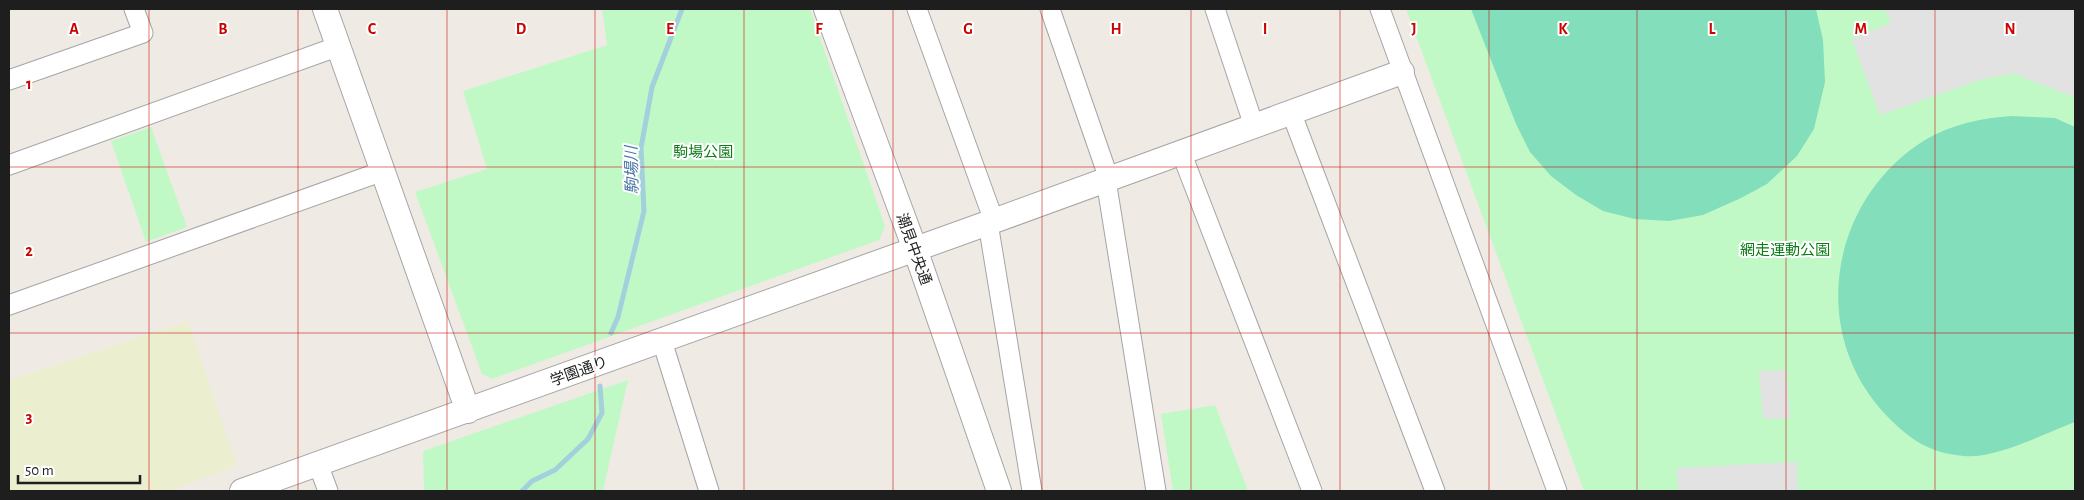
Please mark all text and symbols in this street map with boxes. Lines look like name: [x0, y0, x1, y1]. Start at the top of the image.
text: A: [69, 21, 79, 37]
text: B: [218, 21, 228, 37]
text: C: [368, 21, 377, 37]
text: D: [516, 21, 527, 37]
text: E: [666, 21, 674, 37]
text: F: [815, 21, 823, 37]
text: G: [963, 21, 973, 37]
text: H: [1110, 21, 1122, 37]
text: I: [1263, 21, 1267, 37]
text: J: [1411, 21, 1417, 37]
text: K: [1558, 21, 1568, 37]
text: L: [1709, 21, 1716, 37]
text: M: [1855, 21, 1867, 37]
text: N: [2004, 21, 2016, 37]
text: 1: [26, 76, 32, 92]
water label: 駒場川: [623, 144, 640, 194]
park label: 駒場公園: [673, 144, 733, 160]
street label: 潮見中央通: [894, 211, 934, 287]
park label: 網走運動公園: [1740, 242, 1830, 258]
text: 2: [25, 243, 33, 259]
street label: 学園通り: [548, 353, 610, 389]
text: 3: [26, 409, 33, 425]
scale bar: [18, 452, 140, 484]
text: 50 m: [25, 463, 54, 478]

